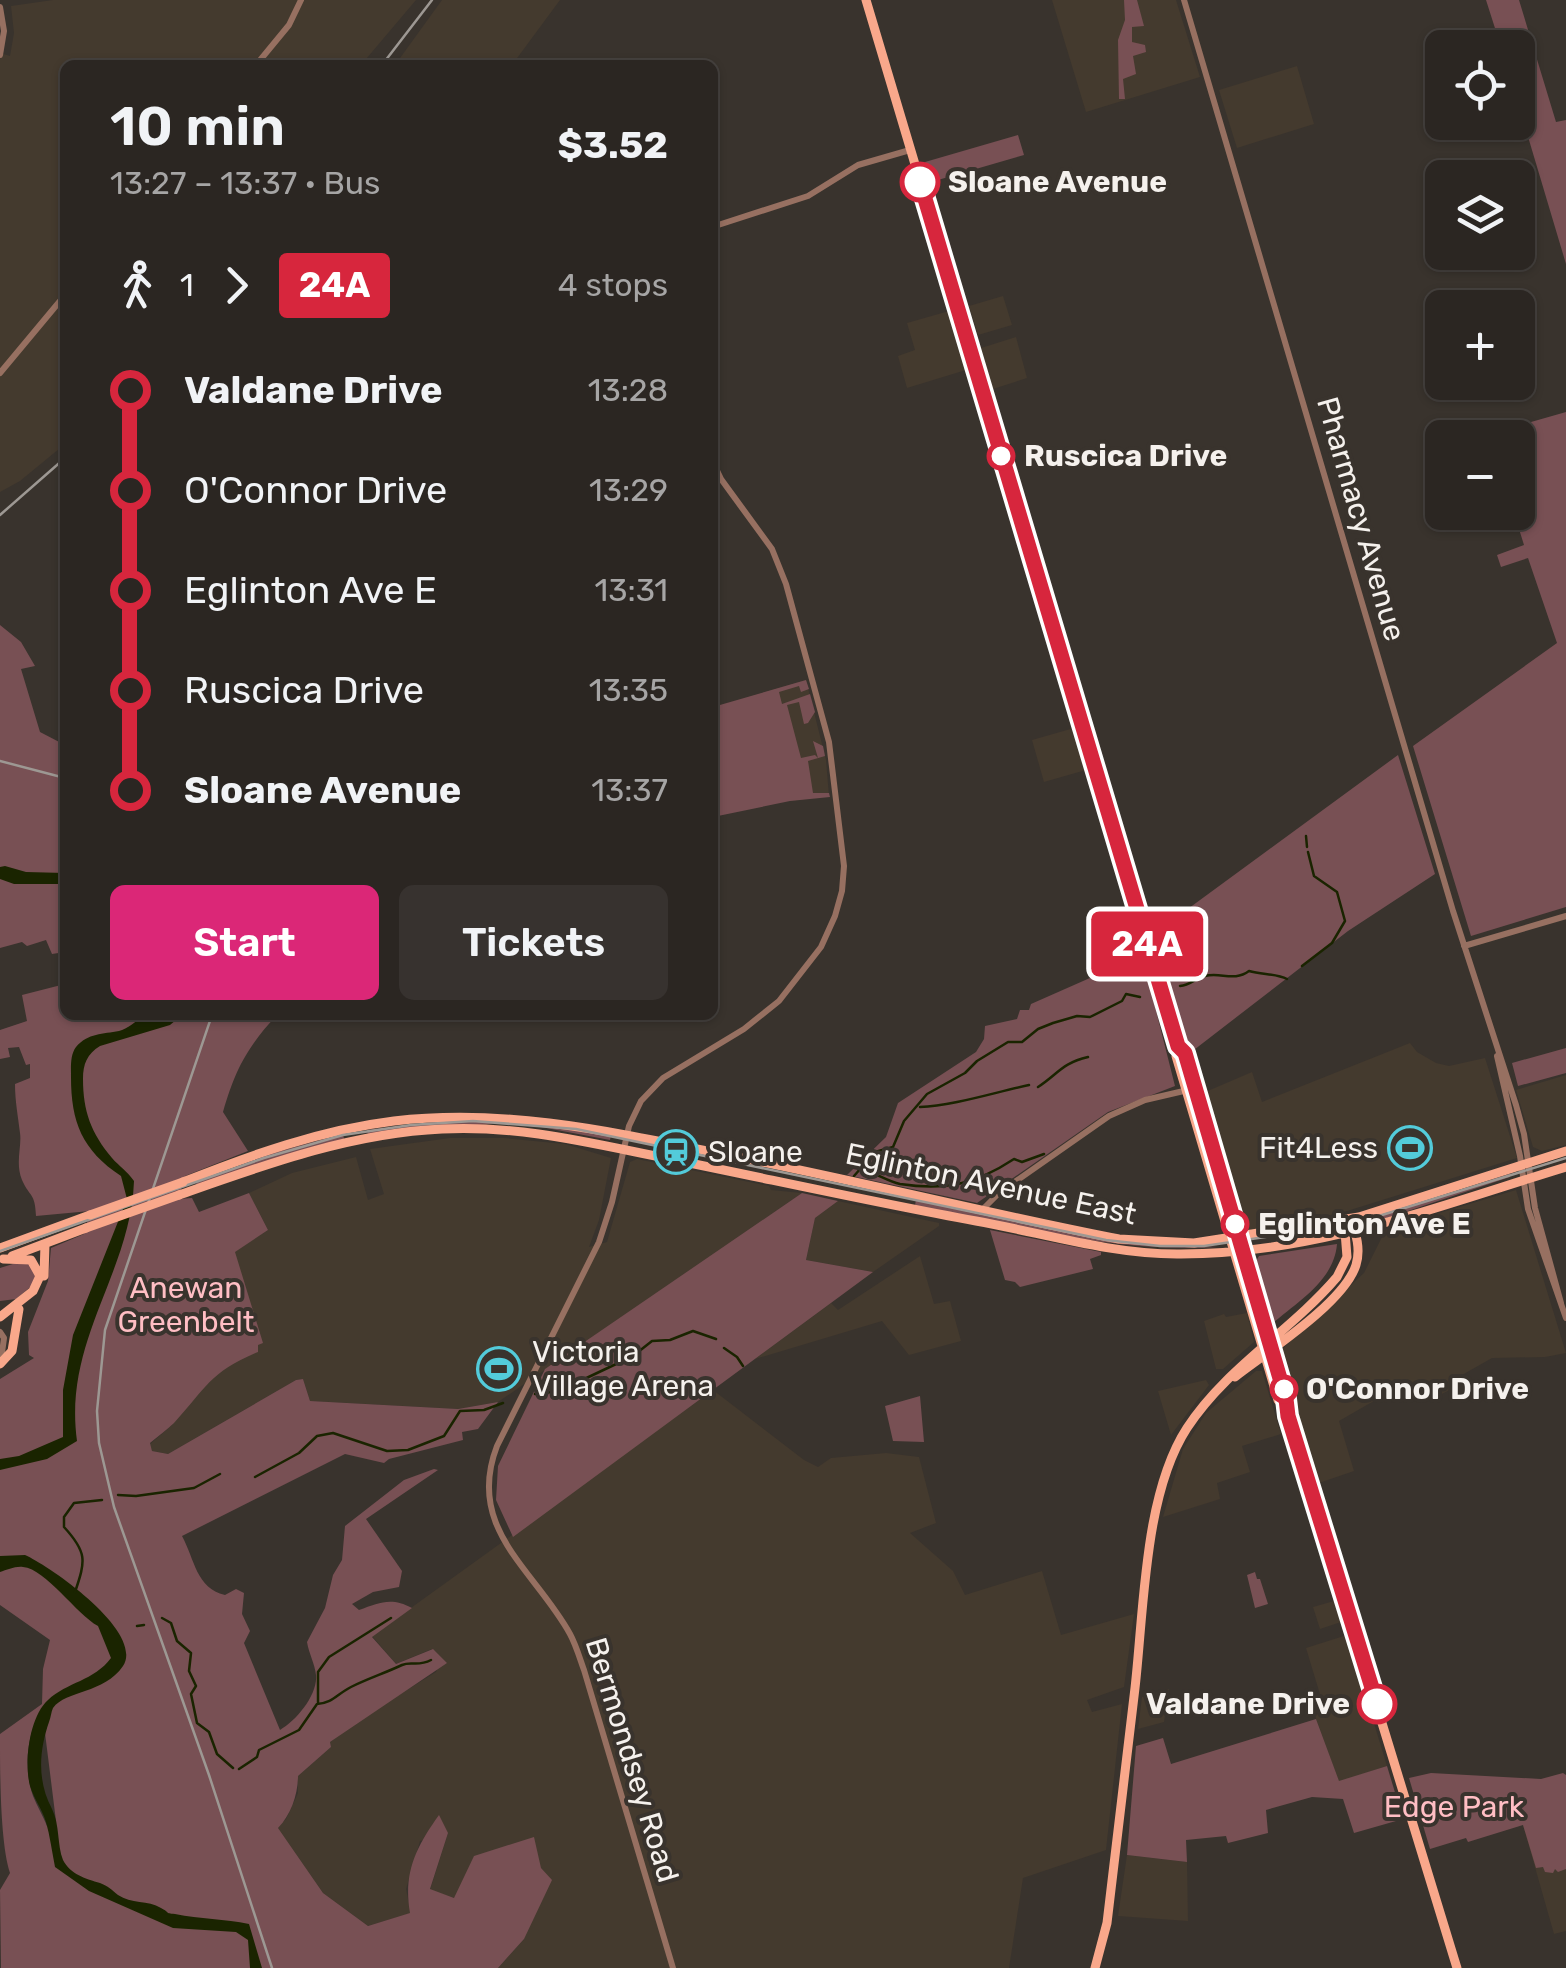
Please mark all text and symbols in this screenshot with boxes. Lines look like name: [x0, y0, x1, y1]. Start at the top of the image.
map controls: [1425, 30, 1535, 530]
button: locate: [1425, 30, 1535, 140]
text: 10 min: [110, 94, 285, 159]
text: $3.52: [558, 122, 668, 168]
button: layers: [1425, 160, 1535, 270]
marker: Sloane Avenue: [901, 163, 939, 201]
text: 13:27 – 13:37 · Bus: [110, 164, 380, 202]
place label: Sloane Avenue: [948, 164, 1167, 200]
icon: walk: [110, 258, 165, 313]
icon: forward: [209, 258, 264, 313]
text: 24A: [299, 264, 370, 306]
text: 1: [180, 266, 194, 304]
text: 4 stops: [558, 266, 668, 304]
button: +: [1425, 290, 1535, 400]
text: Valdane Drive: [184, 367, 443, 413]
text: 13:28: [588, 371, 668, 409]
street label: Pharmacy Avenue: [1309, 393, 1413, 645]
button: −: [1425, 420, 1535, 530]
place label: Ruscica Drive: [1024, 438, 1227, 474]
marker: Ruscica Drive: [988, 443, 1014, 469]
text: O'Connor Drive: [184, 467, 447, 513]
text: 13:29: [589, 471, 668, 509]
text: Eglinton Ave E: [184, 567, 437, 613]
text: 13:31: [595, 571, 668, 609]
text: Ruscica Drive: [184, 667, 424, 713]
text: 13:35: [589, 671, 668, 709]
text: Sloane Avenue: [184, 767, 461, 813]
text: 13:37: [591, 771, 668, 809]
button: Start: [110, 885, 379, 1000]
button: Tickets: [399, 885, 668, 1000]
line badge: 24A: [1090, 912, 1204, 976]
text: 24A: [1111, 923, 1183, 965]
sports icon: Fit4Less: [1387, 1125, 1433, 1171]
station icon: Sloane: [653, 1129, 699, 1175]
place label: Fit4Less: [1259, 1130, 1378, 1166]
place label: Sloane: [708, 1134, 803, 1170]
street label: Eglinton Avenue East: [842, 1136, 1140, 1232]
place label: Eglinton Ave E: [1258, 1206, 1471, 1242]
marker: Eglinton Ave E: [1222, 1211, 1248, 1237]
park label: Anewan Greenbelt: [118, 1270, 255, 1340]
place label: Victoria Village Arena: [532, 1334, 714, 1404]
sports icon: Victoria Village Arena: [476, 1346, 522, 1392]
place label: O'Connor Drive: [1306, 1371, 1529, 1407]
marker: O'Connor Drive: [1271, 1376, 1297, 1402]
street label: Bermondsey Road: [578, 1633, 686, 1887]
marker: Valdane Drive: [1358, 1685, 1396, 1723]
place label: Valdane Drive: [1146, 1686, 1350, 1722]
park label: Edge Park: [1384, 1789, 1525, 1825]

